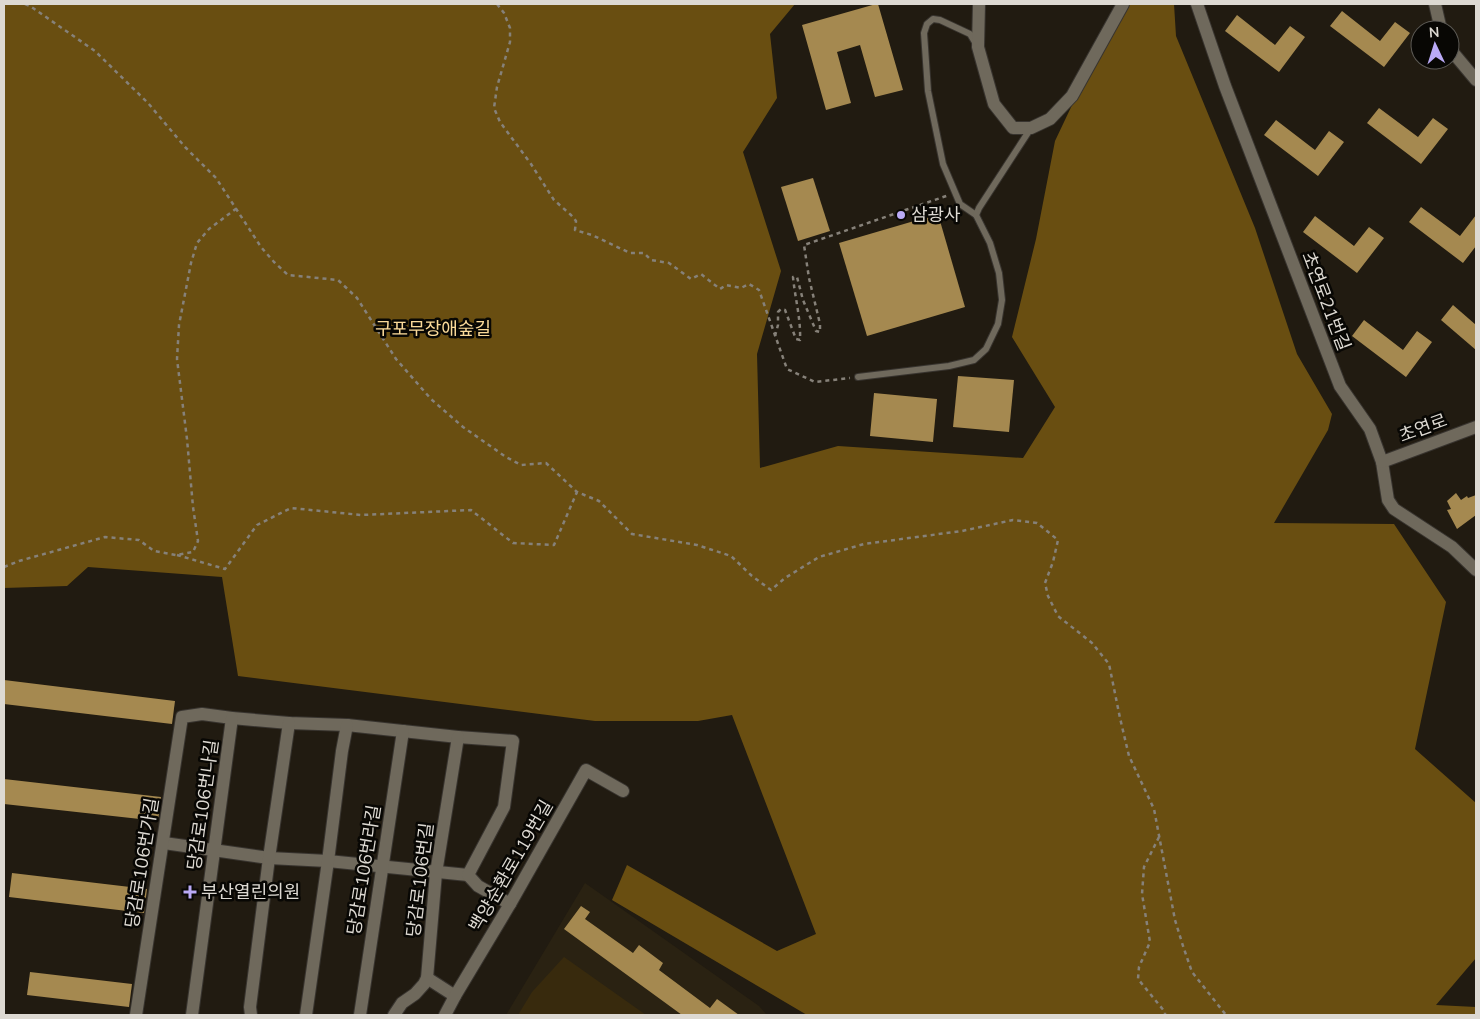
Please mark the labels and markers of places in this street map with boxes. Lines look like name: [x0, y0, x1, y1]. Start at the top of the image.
place label: 삼광사: [911, 203, 961, 227]
marker: 삼광사: [895, 209, 907, 221]
place label: 부산열린의원: [201, 880, 300, 904]
marker: 부산열린의원: [183, 885, 197, 899]

